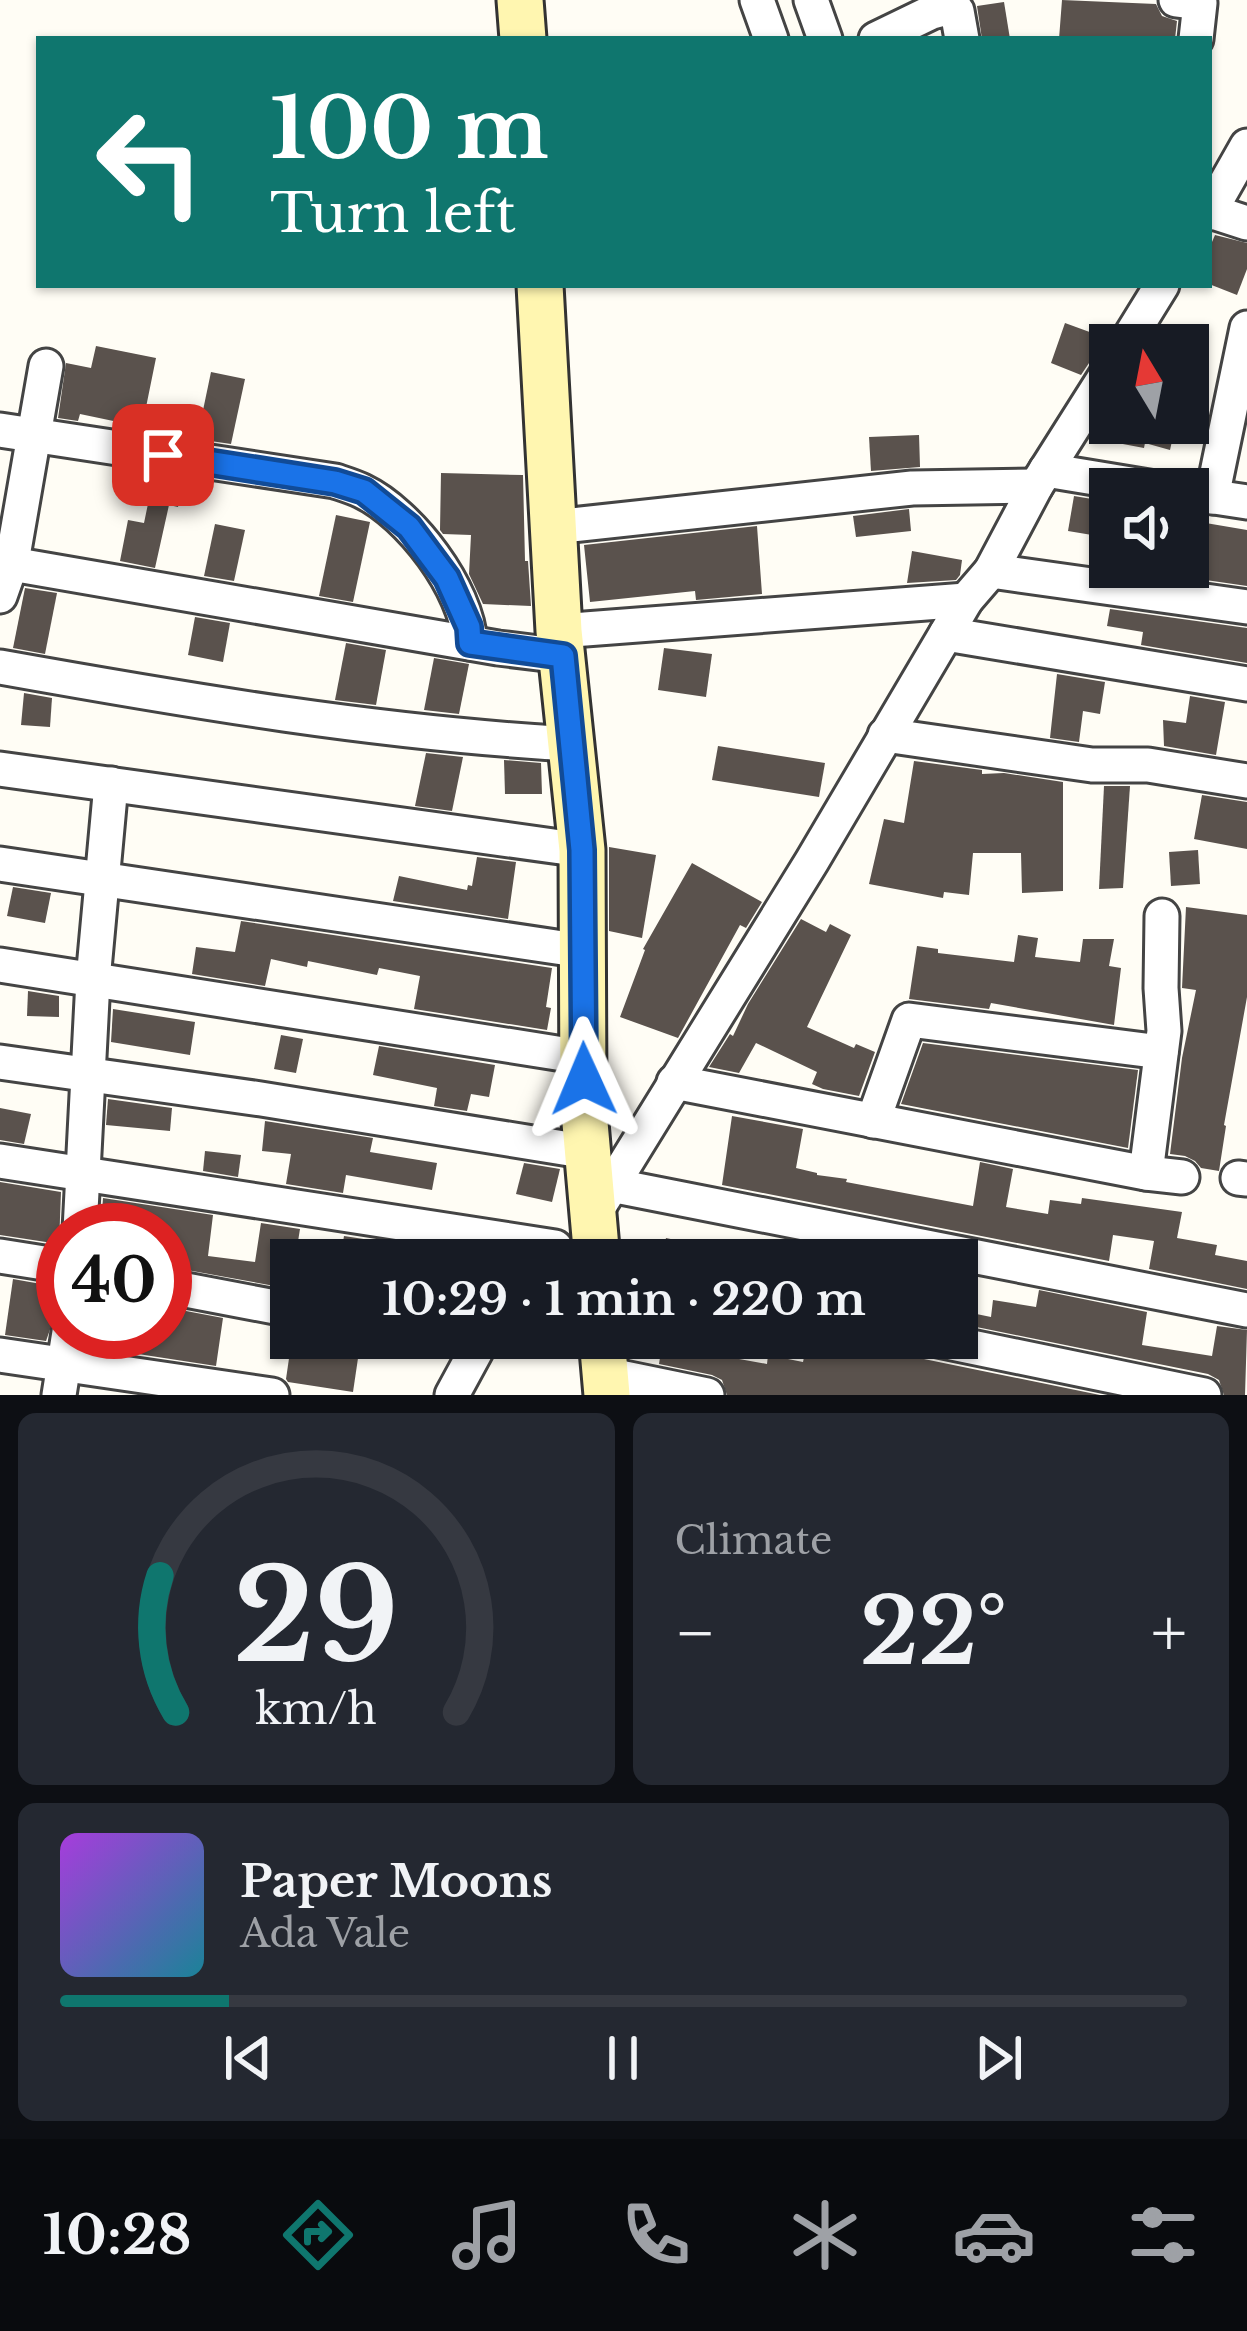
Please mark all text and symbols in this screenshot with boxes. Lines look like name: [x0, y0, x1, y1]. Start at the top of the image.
text: 100 m: [270, 77, 549, 181]
icon: left: [72, 84, 228, 240]
text: Turn left: [270, 180, 516, 247]
north arrow: [1089, 324, 1209, 444]
map controls: [1089, 324, 1209, 588]
pin: [112, 404, 214, 506]
icon: arrive: [130, 422, 196, 488]
button: sound: [1089, 468, 1209, 588]
position arrow: [521, 1016, 647, 1142]
speed limit sign: 40: [36, 1203, 192, 1359]
text: 10:29 · 1 min · 220 m: [382, 1271, 866, 1327]
text: Climate: [675, 1516, 832, 1565]
text: 29: [234, 1540, 399, 1695]
text: 22°: [860, 1577, 1007, 1688]
text: −: [675, 1592, 716, 1674]
text: +: [1151, 1592, 1187, 1674]
text: km/h: [255, 1682, 377, 1736]
text: Paper Moons: [240, 1853, 552, 1909]
text: Ada Vale: [240, 1909, 410, 1958]
icon: previous: [215, 2025, 281, 2091]
icon: pause: [590, 2025, 656, 2091]
icon: next: [966, 2025, 1032, 2091]
icon: directions: [276, 2193, 360, 2277]
icon: music: [445, 2193, 529, 2277]
icon: phone: [614, 2193, 698, 2277]
icon: climate: [783, 2193, 867, 2277]
icon: car: [952, 2193, 1036, 2277]
icon: filters: [1121, 2193, 1205, 2277]
text: 10:28: [42, 2202, 192, 2269]

